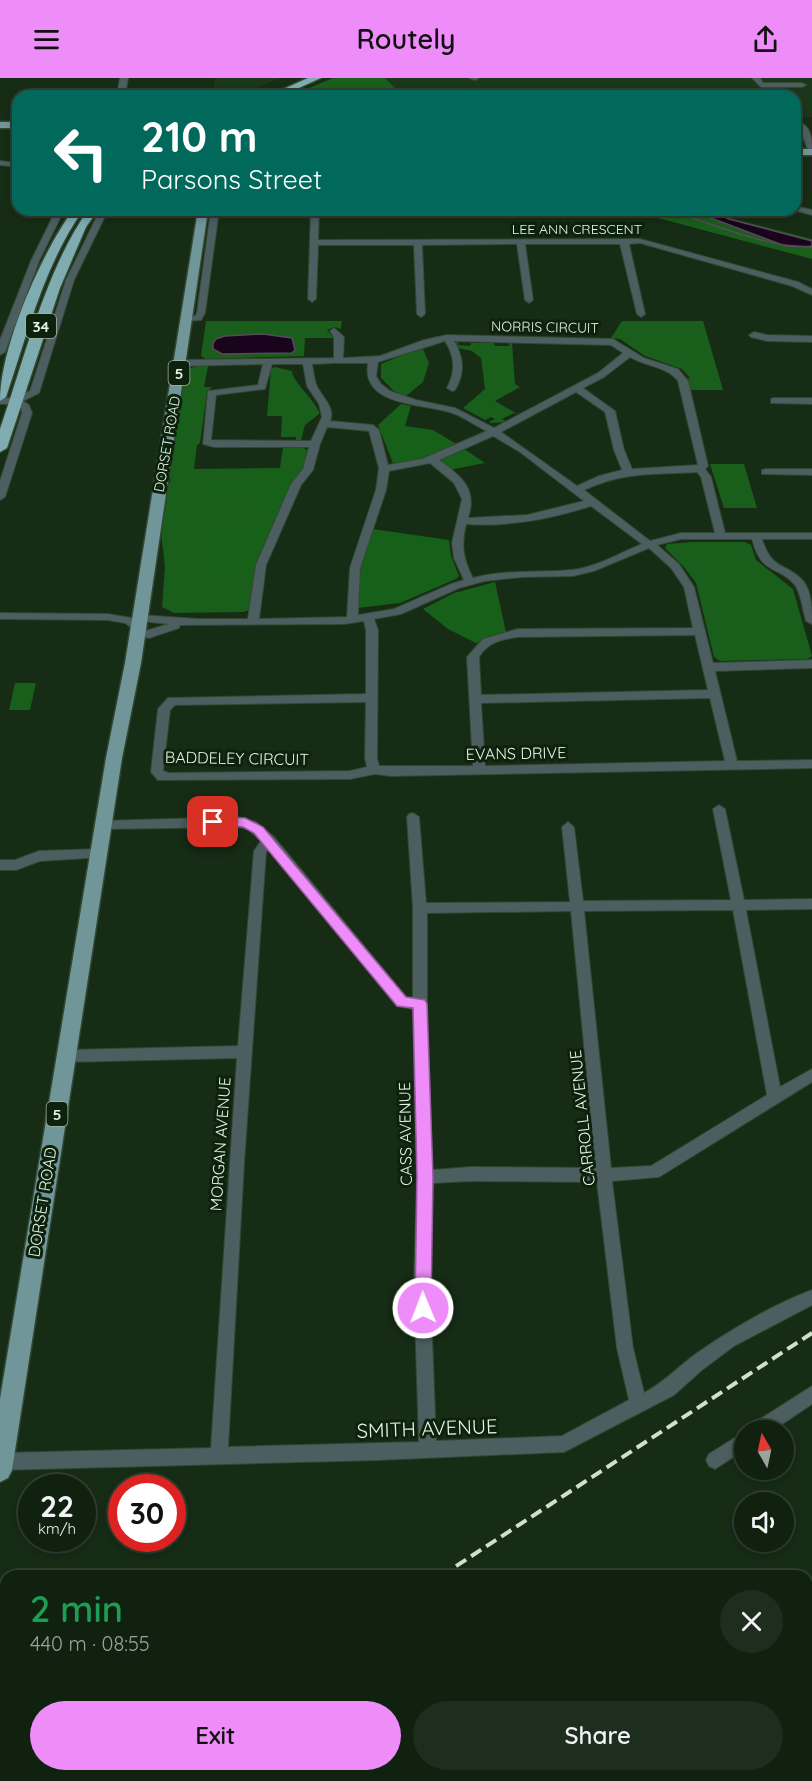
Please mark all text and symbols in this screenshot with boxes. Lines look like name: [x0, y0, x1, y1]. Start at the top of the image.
text: Routely: [357, 22, 455, 56]
icon: menu: [30, 23, 63, 56]
icon: share: [749, 23, 782, 56]
text: 210 m: [141, 110, 258, 163]
icon: left: [42, 114, 120, 192]
text: Parsons Street: [141, 162, 322, 196]
street label: LEE ANN CRESCENT: [512, 220, 642, 238]
road number: 34: [26, 314, 56, 338]
street label: NORRIS CIRCUIT: [491, 317, 599, 337]
road number: 5: [168, 361, 190, 385]
street label: DORSET ROAD: [150, 395, 184, 493]
street label: EVANS DRIVE: [466, 742, 566, 764]
street label: BADDELEY CIRCUIT: [165, 747, 310, 769]
pin: [187, 796, 238, 847]
icon: arrive: [196, 805, 229, 838]
street label: CARROLL AVENUE: [565, 1049, 599, 1187]
street label: MORGAN AVENUE: [205, 1076, 235, 1212]
street label: CASS AVENUE: [394, 1082, 416, 1186]
road number: 5: [46, 1102, 68, 1126]
street label: DORSET ROAD: [23, 1146, 61, 1258]
position arrow: [391, 1276, 455, 1340]
street label: SMITH AVENUE: [356, 1413, 498, 1443]
north arrow: [734, 1420, 794, 1480]
map controls: [734, 1420, 794, 1552]
speed limit sign: 30: [108, 1474, 186, 1552]
text: 22: [40, 1487, 74, 1525]
button: sound: [734, 1492, 794, 1552]
text: km/h: [38, 1519, 76, 1538]
text: 2 min: [30, 1586, 123, 1631]
button: close: [720, 1590, 783, 1653]
text: 440 m · 08:55: [30, 1631, 150, 1656]
button: Exit: [30, 1701, 401, 1770]
button: Share: [413, 1701, 783, 1770]

